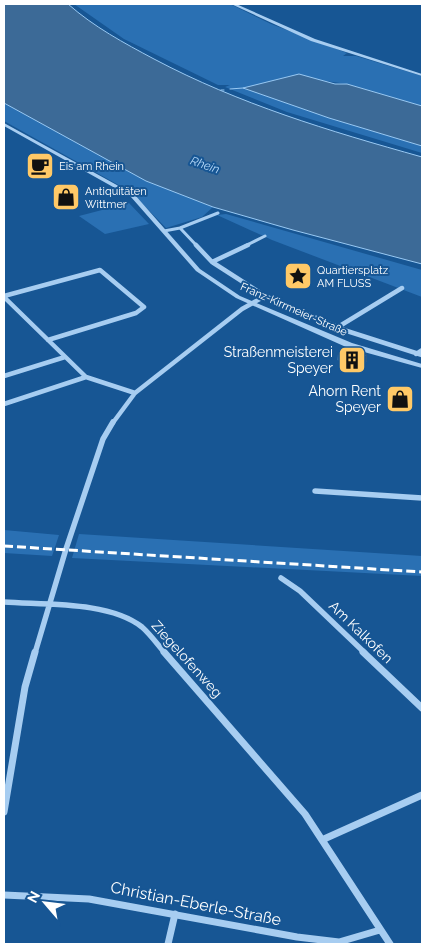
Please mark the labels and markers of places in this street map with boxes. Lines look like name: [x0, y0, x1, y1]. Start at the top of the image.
cafe icon: Eis am Rhein: [25, 151, 55, 181]
place label: Eis am Rhein: [59, 160, 124, 173]
shop icon: Antiquitäten Wittmer: [51, 182, 81, 212]
place label: Antiquitäten Wittmer: [85, 185, 147, 211]
place icon: Quartiersplatz AM FLUSS: [283, 261, 313, 291]
place label: Quartiersplatz AM FLUSS: [317, 264, 389, 290]
place label: Straßenmeisterei Speyer: [224, 344, 333, 376]
building icon: Straßenmeisterei Speyer: [337, 345, 367, 375]
place label: Ahorn Rent Speyer: [308, 383, 381, 415]
shop icon: Ahorn Rent Speyer: [385, 384, 415, 414]

